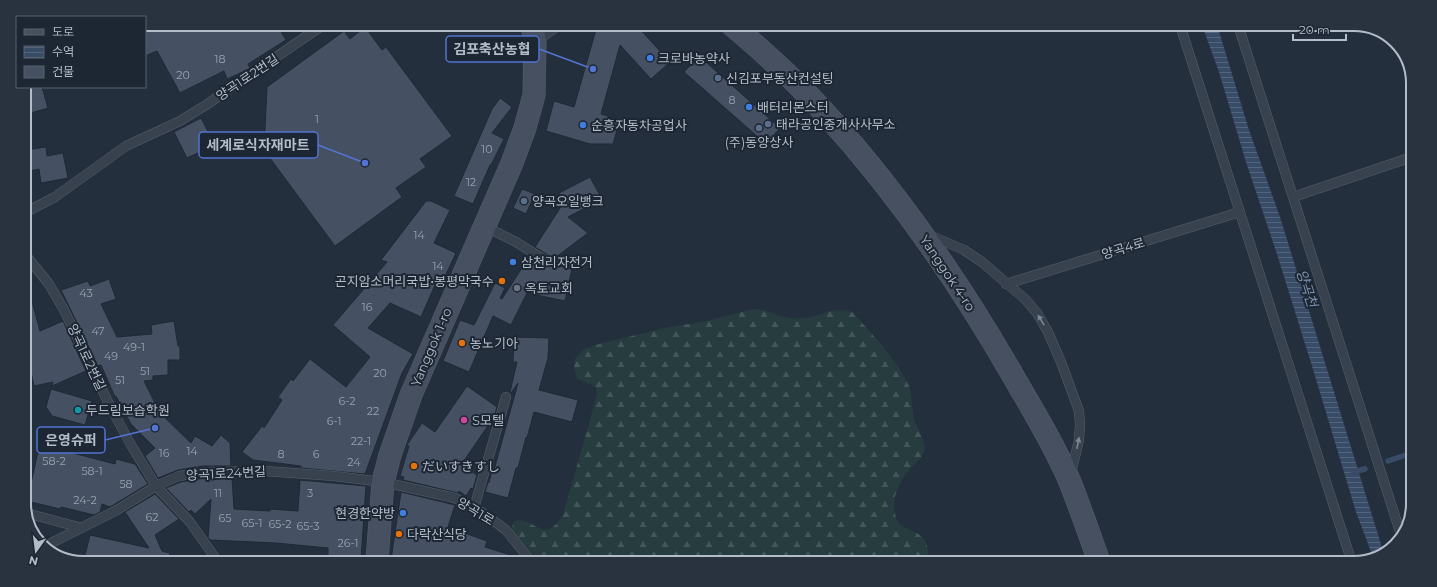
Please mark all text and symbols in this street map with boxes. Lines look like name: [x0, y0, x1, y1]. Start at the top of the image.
legend: [16, 16, 146, 88]
scale bar: [1293, 16, 1346, 42]
text: 20 m: [1299, 22, 1330, 37]
text: 도로: [52, 24, 74, 39]
callout: 김포축산농협: [446, 36, 539, 62]
text: 김포축산농협: [453, 40, 531, 58]
text: 수역: [52, 44, 74, 59]
street label: 양곡1로2번길: [213, 50, 281, 104]
place label: 크로바농약사: [658, 50, 730, 66]
house number: 18: [215, 52, 226, 66]
marker: 크로바농약사: [645, 53, 655, 63]
text: 건물: [52, 64, 74, 79]
house number: 20: [176, 68, 190, 82]
place label: 신김포부동산컨설팅: [726, 70, 834, 86]
marker: 신김포부동산컨설팅: [713, 73, 723, 83]
house number: 8: [728, 93, 736, 107]
place label: 배터리몬스터: [757, 99, 829, 115]
marker: 배터리몬스터: [744, 102, 754, 112]
house number: 1: [315, 112, 319, 126]
place label: 태라공인중개사사무소: [776, 116, 896, 132]
place label: 순흥자동차공업사: [591, 117, 687, 133]
marker: 태라공인중개사사무소: [763, 119, 773, 129]
marker: 순흥자동차공업사: [578, 120, 588, 130]
marker: (주)동양상사: [754, 123, 764, 133]
callout: 세계로식자재마트: [199, 132, 318, 158]
place label: (주)동양상사: [725, 134, 793, 150]
text: 세계로식자재마트: [206, 136, 310, 154]
house number: 10: [481, 142, 493, 156]
house number: 12: [466, 175, 476, 189]
place label: 양곡오일뱅크: [532, 193, 604, 209]
marker: 양곡오일뱅크: [519, 196, 529, 206]
house number: 14: [413, 228, 425, 242]
street label: Yanggok 4-ro: [917, 232, 979, 314]
street label: 양곡4로: [1099, 234, 1147, 262]
place label: 삼천리자전거: [521, 254, 593, 270]
marker: 삼천리자전거: [508, 257, 518, 267]
house number: 14: [432, 259, 444, 273]
water label: 양곡천: [1292, 267, 1322, 310]
place label: 곤지암소머리국밥•봉평막국수: [335, 273, 494, 289]
marker: 곤지암소머리국밥•봉평막국수: [497, 276, 507, 286]
place label: 옥토교회: [525, 280, 573, 296]
marker: 옥토교회: [512, 283, 522, 293]
house number: 43: [79, 286, 93, 300]
house number: 16: [362, 300, 373, 314]
street label: Yanggok 1-ro: [407, 305, 455, 389]
one-way arrow: [1038, 314, 1045, 326]
street label: 양곡1로2번길: [65, 321, 109, 393]
house number: 47: [91, 324, 105, 338]
place label: 농노기아: [470, 335, 518, 351]
marker: 농노기아: [457, 338, 467, 348]
house number: 49-1: [123, 340, 145, 354]
house number: 49: [104, 349, 118, 363]
house number: 51: [140, 364, 150, 378]
house number: 20: [373, 366, 387, 380]
house number: 51: [115, 373, 125, 387]
house number: 6-2: [338, 394, 356, 408]
place label: 두드림보습학원: [86, 402, 170, 418]
house number: 22: [367, 404, 379, 418]
marker: 두드림보습학원: [73, 405, 83, 415]
place label: S모텔: [472, 412, 504, 428]
house number: 6-1: [327, 414, 341, 428]
marker: S모텔: [459, 415, 469, 425]
callout: 은영슈퍼: [37, 427, 105, 453]
text: 은영슈퍼: [45, 431, 97, 449]
house number: 22-1: [351, 434, 371, 448]
one-way arrow: [1075, 436, 1081, 449]
house number: 14: [186, 444, 198, 458]
house number: 16: [159, 446, 170, 460]
house number: 8: [277, 447, 285, 461]
house number: 6: [313, 447, 320, 461]
house number: 58-2: [42, 454, 66, 468]
house number: 24: [347, 455, 361, 469]
place label: だいすきすし: [422, 458, 500, 474]
marker: だいすきすし: [409, 461, 419, 471]
street label: 양곡1로24번길: [186, 463, 266, 483]
house number: 58-1: [81, 464, 103, 478]
house number: 58: [119, 477, 133, 491]
house number: 11: [214, 486, 222, 500]
house number: 3: [307, 486, 313, 500]
house number: 24-2: [73, 493, 97, 507]
street label: 양곡1로: [454, 494, 498, 528]
place label: 현경한약방: [335, 505, 395, 521]
marker: 현경한약방: [398, 508, 408, 518]
house number: 62: [146, 510, 158, 524]
house number: 65: [219, 511, 231, 525]
house number: 65-1: [242, 516, 262, 530]
house number: 65-2: [268, 517, 292, 531]
house number: 65-3: [296, 519, 320, 533]
place label: 다락산식당: [407, 526, 467, 542]
marker: 다락산식당: [394, 529, 404, 539]
north arrow: [16, 531, 56, 571]
house number: 26-1: [338, 536, 358, 550]
text: N: [28, 553, 40, 569]

